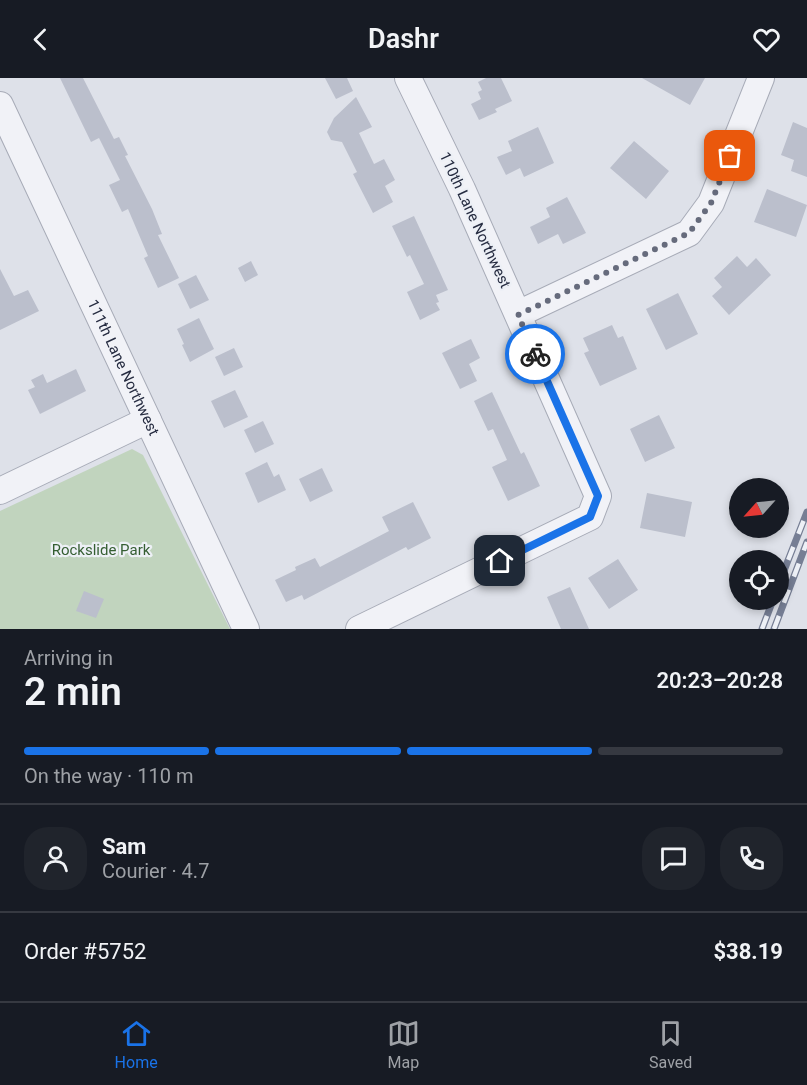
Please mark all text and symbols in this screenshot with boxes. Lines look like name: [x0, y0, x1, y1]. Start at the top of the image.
icon: back: [24, 23, 57, 56]
text: Dashr: [368, 23, 439, 55]
icon: heart: [750, 23, 783, 56]
pin: [704, 130, 755, 181]
icon: bag: [713, 139, 746, 172]
street label: 110th Lane Northwest: [436, 149, 514, 291]
street label: 111th Lane Northwest: [84, 297, 163, 439]
courier: [505, 324, 565, 384]
icon: bike: [519, 338, 552, 371]
north arrow: [729, 478, 789, 538]
map controls: [729, 478, 789, 610]
pin: [474, 535, 525, 586]
park label: Rockslide Park: [52, 541, 151, 559]
icon: home: [483, 544, 516, 577]
button: locate: [729, 550, 789, 610]
text: Arriving in: [24, 646, 113, 670]
text: 20:23–20:28: [656, 668, 783, 693]
text: 2 min: [24, 669, 122, 715]
text: On the way · 110 m: [24, 764, 193, 788]
button: person: [24, 827, 87, 890]
button: chat: [642, 827, 705, 890]
button: phone: [720, 827, 783, 890]
text: Sam: [102, 834, 146, 859]
text: Courier · 4.7: [102, 859, 209, 883]
text: Order #5752: [24, 939, 146, 964]
text: $38.19: [714, 939, 783, 964]
tab: Home: [115, 1017, 158, 1072]
tab: Map: [387, 1017, 420, 1072]
tab: Saved: [649, 1017, 692, 1072]

